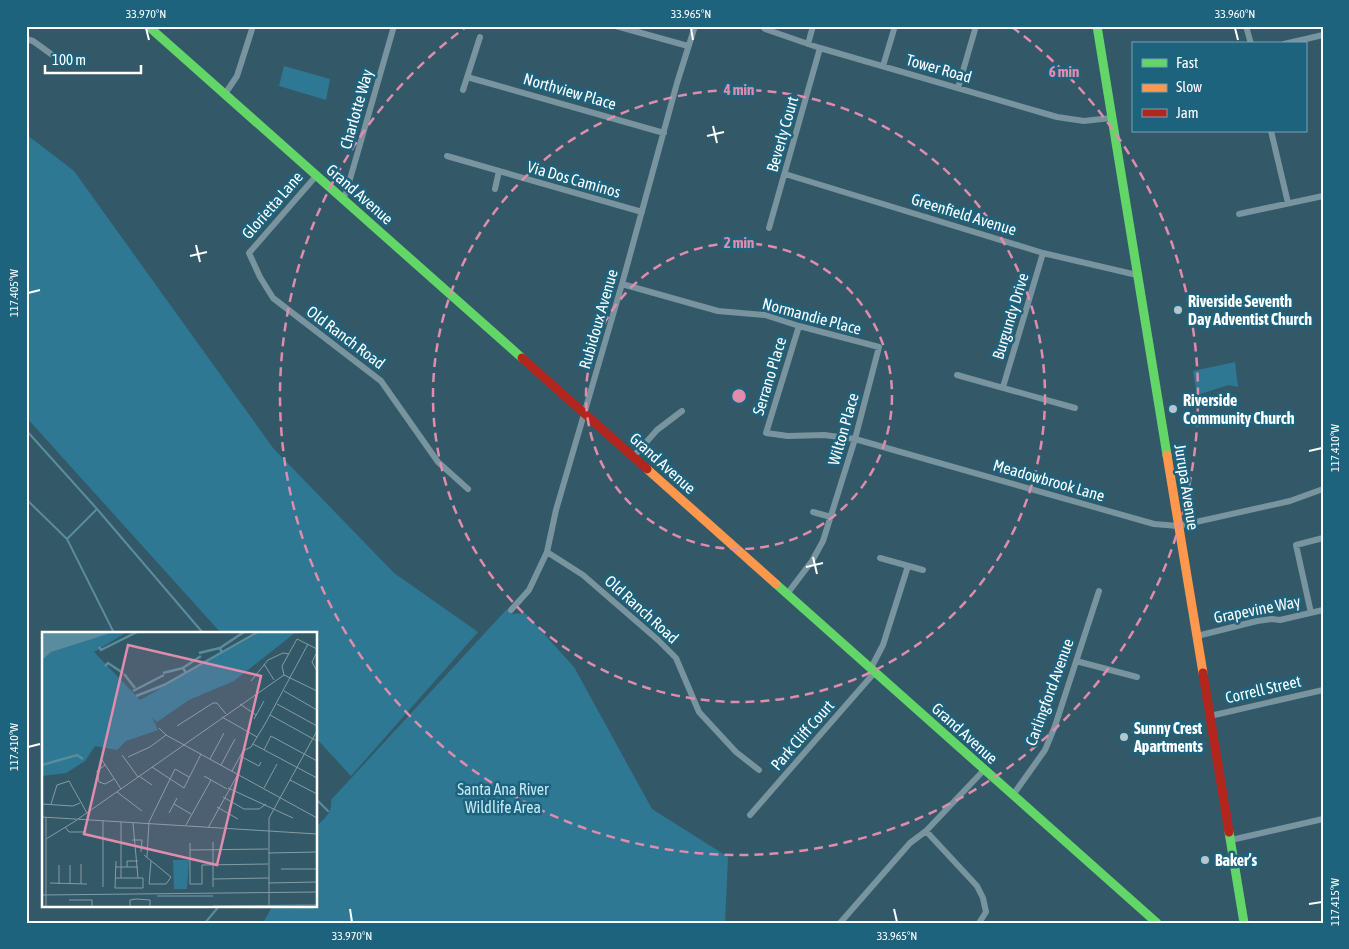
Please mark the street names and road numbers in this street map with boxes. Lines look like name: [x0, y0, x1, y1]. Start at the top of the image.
street label: Tower Road: [904, 50, 974, 86]
street label: Charlotte Way: [336, 67, 377, 151]
street label: Northview Place: [522, 69, 618, 113]
street label: Beverly Court: [763, 94, 802, 174]
street label: Via Dos Caminos: [525, 157, 623, 201]
street label: Grand Avenue: [323, 160, 397, 228]
street label: Glorietta Lane: [238, 168, 306, 242]
street label: Greenfield Avenue: [909, 189, 1019, 239]
street label: Rubidoux Avenue: [575, 267, 621, 371]
street label: Burgundy Drive: [988, 271, 1033, 362]
street label: Normandie Place: [760, 294, 864, 338]
street label: Old Ranch Road: [304, 302, 388, 372]
street label: Serrano Place: [749, 335, 789, 417]
street label: Wilton Place: [824, 391, 862, 467]
street label: Grand Avenue: [626, 429, 700, 497]
street label: Jurupa Avenue: [1170, 443, 1203, 531]
street label: Meadowbrook Lane: [991, 455, 1107, 505]
street label: Old Ranch Road: [601, 571, 683, 647]
street label: Grapevine Way: [1212, 592, 1302, 627]
street label: Carlingford Avenue: [1021, 636, 1078, 748]
street label: Correll Street: [1223, 671, 1303, 706]
street label: Park Cliff Court: [767, 696, 837, 774]
street label: Grand Avenue: [928, 699, 1002, 767]

